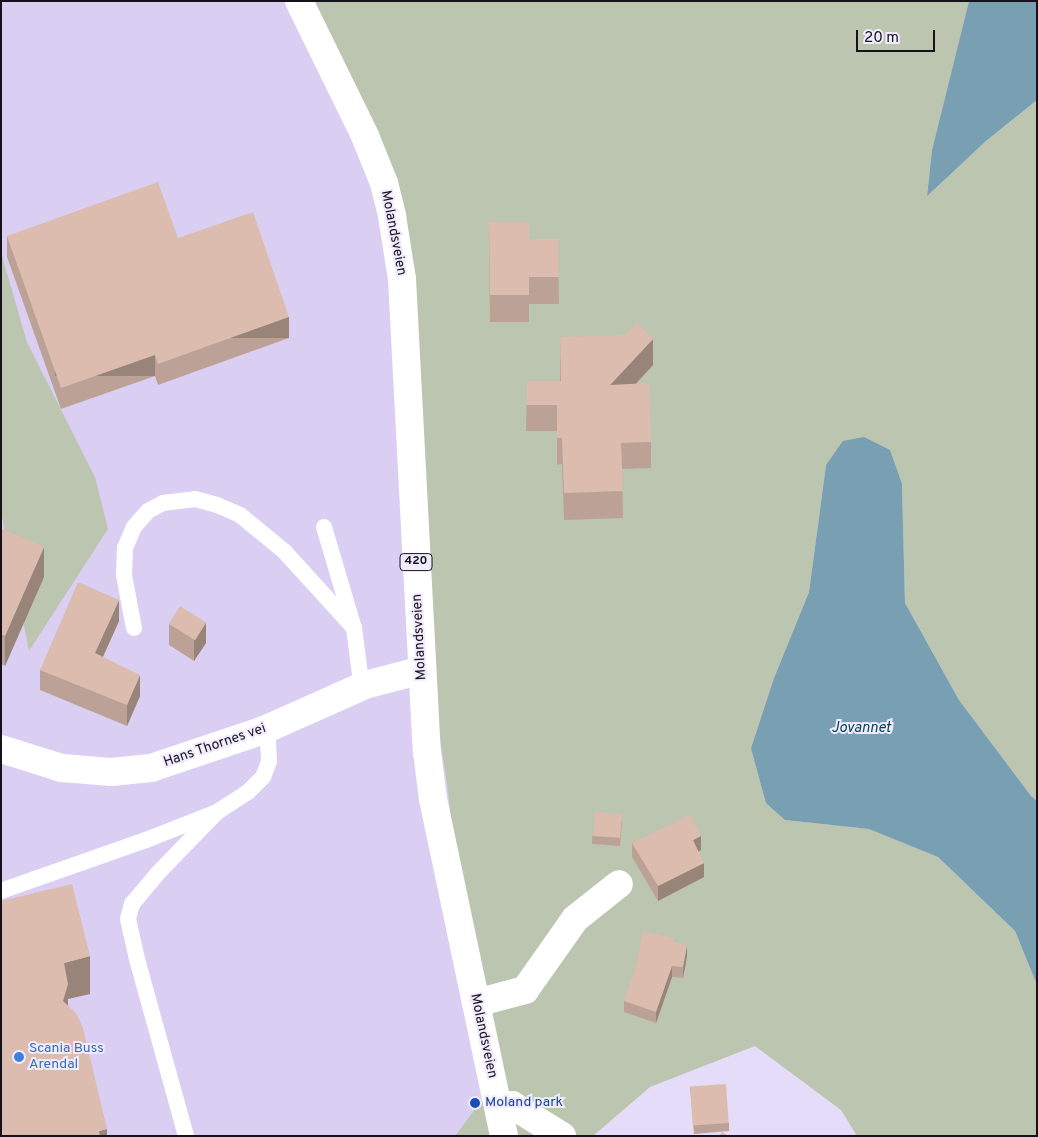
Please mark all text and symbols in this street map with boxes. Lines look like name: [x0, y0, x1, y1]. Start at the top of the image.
scale bar: [858, 20, 937, 52]
text: 20 m: [864, 29, 899, 48]
street label: Molandsveien: [377, 189, 409, 277]
road number: 420: [398, 552, 434, 572]
street label: Molandsveien: [409, 593, 431, 681]
water label: Jovannet: [831, 720, 891, 738]
street label: Hans Thornes vei: [161, 721, 269, 771]
street label: Molandsveien: [466, 992, 500, 1080]
place label: Scania Buss Arendal: [29, 1041, 104, 1074]
marker: Scania Buss Arendal: [13, 1051, 25, 1063]
place label: Moland park: [485, 1095, 563, 1111]
marker: Moland park: [469, 1097, 481, 1109]

